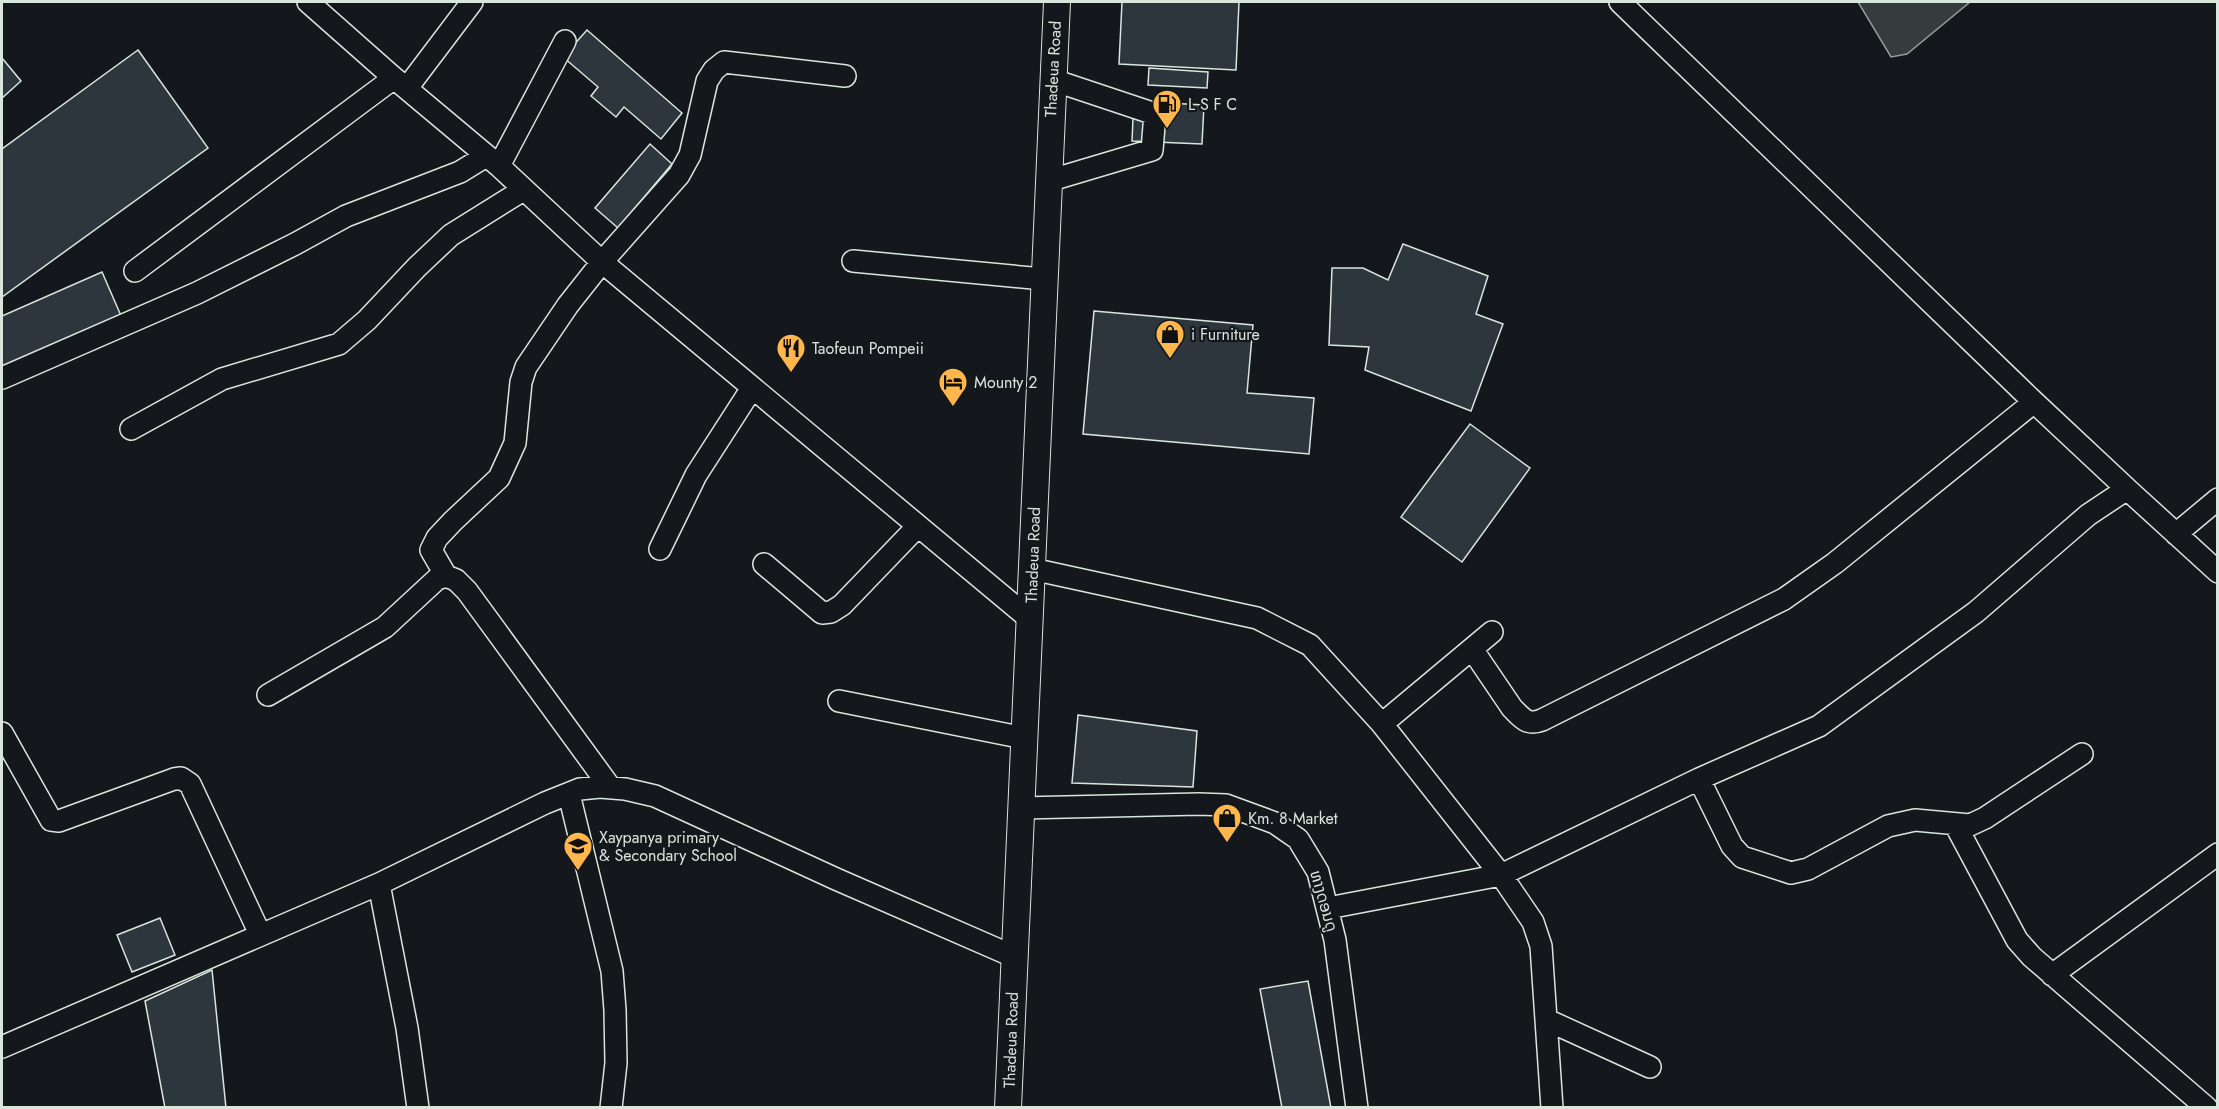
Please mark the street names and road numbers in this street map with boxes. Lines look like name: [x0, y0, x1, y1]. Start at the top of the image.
street label: Thadeua Road: [1039, 20, 1067, 118]
street label: Thadeua Road: [1020, 506, 1046, 604]
street label: ທາງດອນດູ: [1304, 868, 1344, 934]
street label: Thadeua Road: [998, 991, 1024, 1089]

